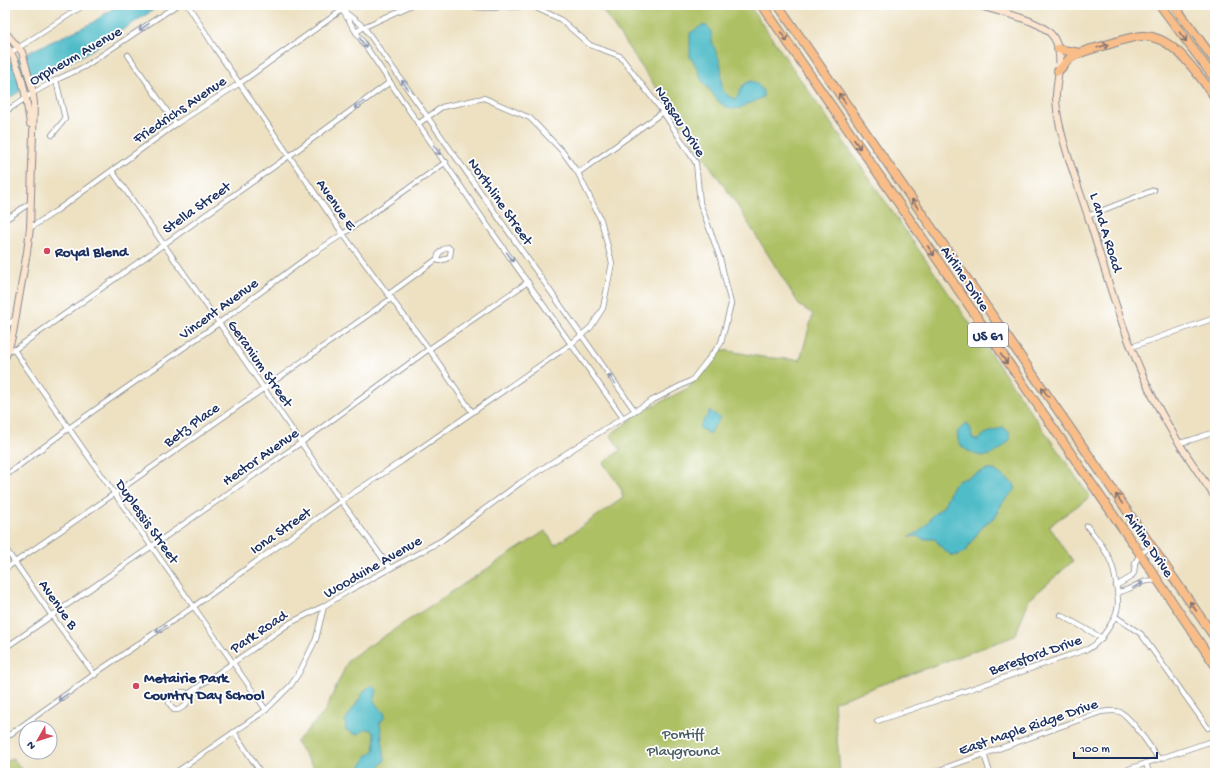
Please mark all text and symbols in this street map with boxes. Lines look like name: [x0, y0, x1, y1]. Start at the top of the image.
street label: Orpheum Avenue: [27, 23, 126, 90]
one-way arrow: [139, 23, 150, 31]
one-way arrow: [780, 31, 788, 42]
one-way arrow: [1179, 31, 1187, 42]
one-way arrow: [359, 37, 367, 48]
one-way arrow: [1097, 42, 1110, 49]
street label: Friedrichs Avenue: [129, 73, 230, 149]
one-way arrow: [401, 80, 409, 91]
street label: Nassau Drive: [650, 83, 709, 161]
one-way arrow: [838, 93, 846, 104]
one-way arrow: [353, 101, 364, 109]
one-way arrow: [853, 139, 861, 150]
one-way arrow: [433, 144, 441, 155]
street label: Northline Street: [463, 155, 537, 251]
street label: Avenue E: [311, 176, 360, 235]
street label: Stella Street: [160, 177, 236, 239]
street label: L and A Road: [1084, 191, 1126, 276]
one-way arrow: [911, 199, 919, 210]
street label: Airline Drive: [936, 243, 993, 315]
place label: Royal Blend: [54, 244, 130, 262]
marker: Royal Blend: [42, 246, 52, 256]
one-way arrow: [927, 246, 935, 257]
one-way arrow: [506, 251, 514, 262]
street label: Vincent Avenue: [175, 275, 262, 345]
street label: Geranium Street: [223, 317, 297, 413]
road number: US 61: [968, 323, 1008, 347]
one-way arrow: [1000, 353, 1009, 364]
one-way arrow: [608, 374, 616, 385]
one-way arrow: [1041, 386, 1049, 397]
street label: Betz Place: [160, 399, 224, 452]
street label: Hector Avenue: [219, 425, 303, 491]
street label: Duplessis Street: [110, 476, 183, 569]
one-way arrow: [1115, 493, 1123, 504]
street label: Iona Street: [247, 503, 317, 559]
street label: Airline Drive: [1120, 509, 1177, 581]
street label: Woodvine Avenue: [321, 532, 426, 603]
street label: Avenue B: [34, 577, 81, 634]
one-way arrow: [1132, 580, 1144, 588]
one-way arrow: [1189, 601, 1197, 612]
street label: Park Road: [226, 606, 292, 659]
one-way arrow: [156, 625, 167, 633]
street label: Beresford Drive: [986, 632, 1085, 680]
place label: Metairie Park Country Day School: [143, 670, 265, 705]
marker: Metairie Park Country Day School: [131, 681, 141, 691]
one-way arrow: [58, 693, 69, 701]
street label: East Maple Ridge Drive: [957, 696, 1101, 760]
north arrow: [18, 720, 58, 760]
park label: Pontiff Playground: [646, 726, 720, 761]
scale bar: [1074, 734, 1157, 760]
text: N: [25, 738, 39, 752]
text: 100 m: [1079, 743, 1110, 757]

